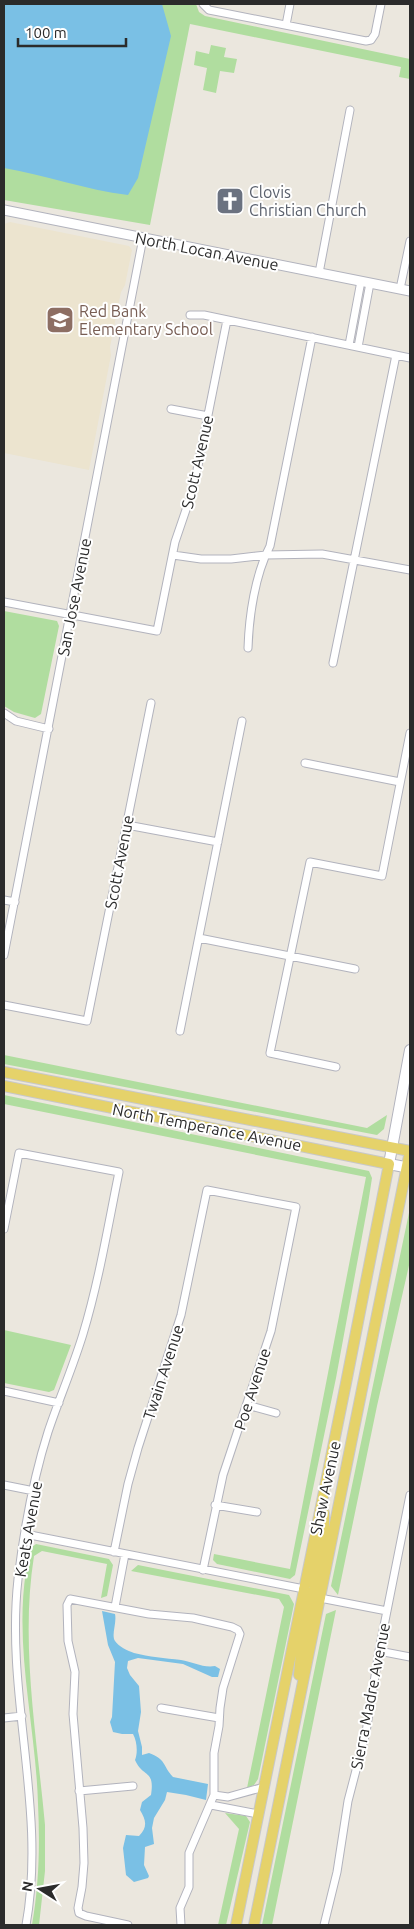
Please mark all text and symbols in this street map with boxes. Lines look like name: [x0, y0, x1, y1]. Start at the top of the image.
scale bar: [18, 15, 125, 47]
text: 100 m: [25, 24, 67, 41]
place label: Clovis Christian Church: [249, 183, 367, 219]
church icon: Clovis Christian Church: [215, 186, 245, 216]
street label: North Locan Avenue: [134, 228, 280, 274]
place label: Red Bank Elementary School: [79, 302, 213, 338]
school or university icon: Red Bank Elementary School: [45, 305, 75, 335]
street label: Scott Avenue: [178, 414, 216, 510]
street label: San Jose Avenue: [54, 536, 94, 658]
street label: Scott Avenue: [101, 814, 137, 910]
street label: North Temperance Avenue: [111, 1100, 303, 1154]
street label: Twain Avenue: [139, 1322, 187, 1422]
street label: Poe Avenue: [230, 1346, 274, 1432]
street label: Shaw Avenue: [306, 1439, 344, 1537]
street label: Keats Avenue: [11, 1479, 45, 1579]
street label: Sierra Madre Avenue: [347, 1621, 393, 1771]
north arrow: [15, 1864, 65, 1914]
text: N: [18, 1880, 36, 1893]

